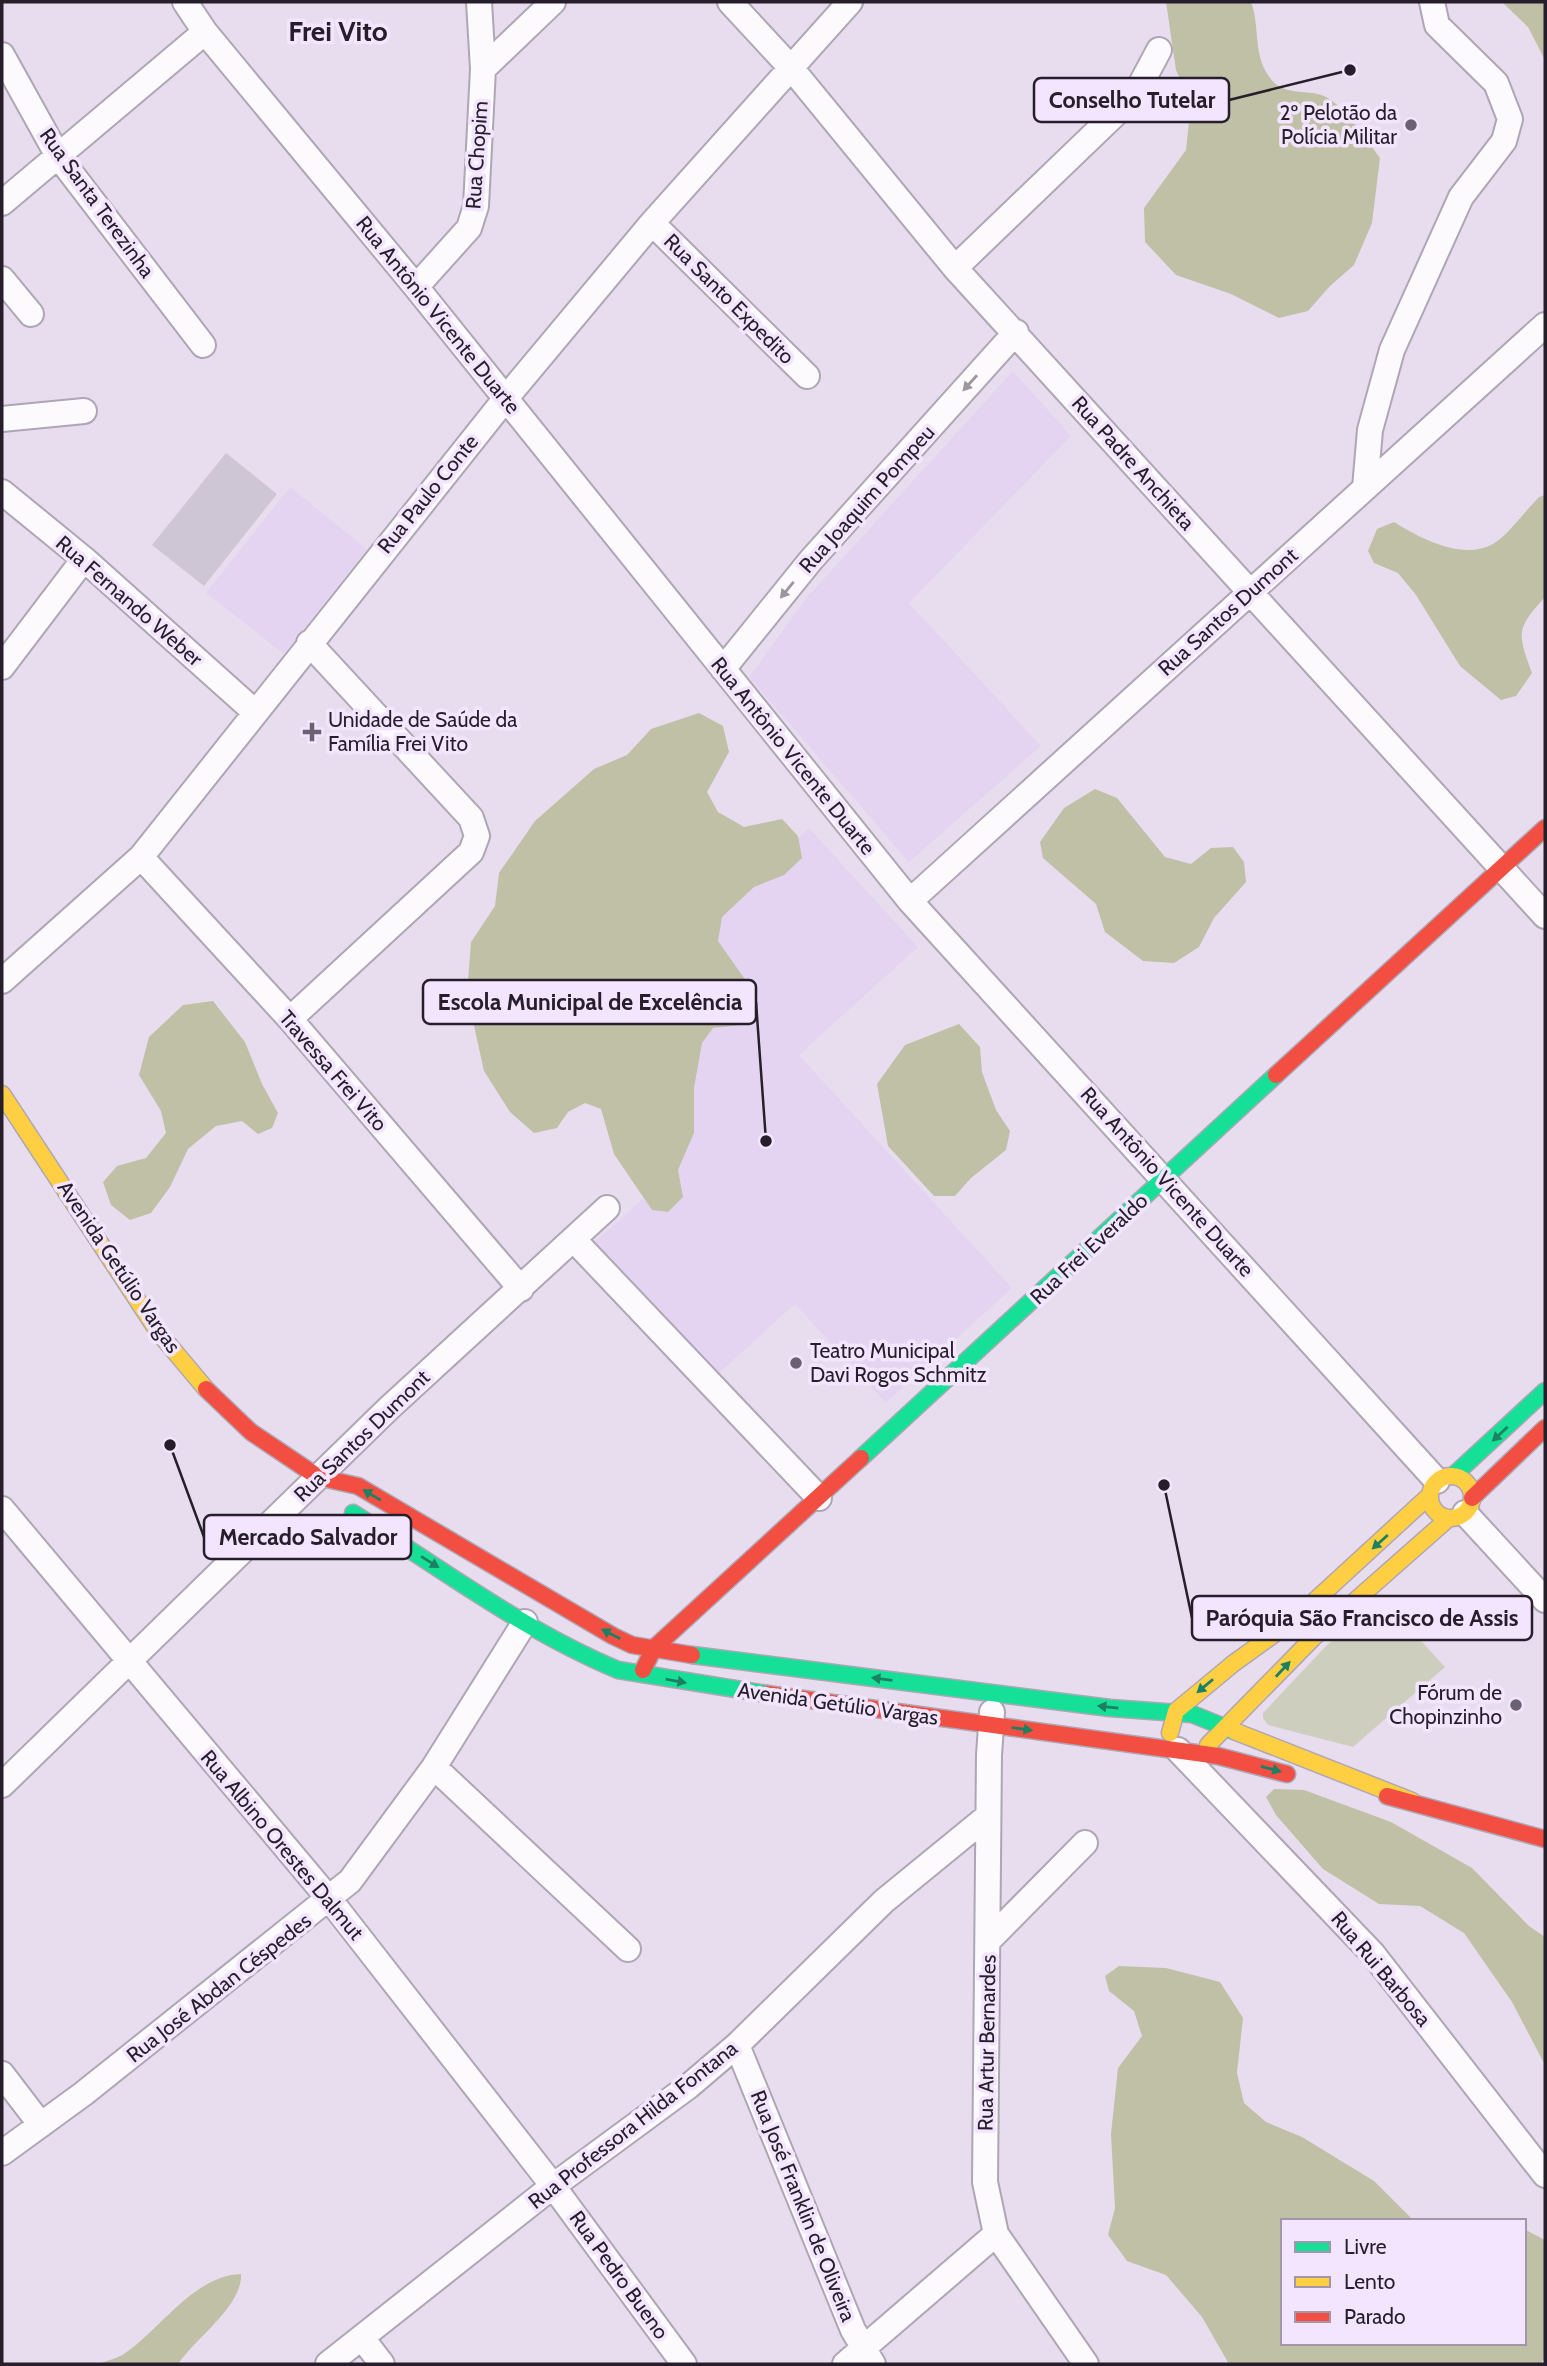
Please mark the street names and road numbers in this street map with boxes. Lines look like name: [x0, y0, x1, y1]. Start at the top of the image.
street label: Rua Chopim: [460, 100, 493, 210]
street label: Rua Santa Terezinha: [35, 123, 160, 282]
street label: Rua Antônio Vicente Duarte: [351, 211, 526, 419]
street label: Rua Santo Expedito: [659, 228, 800, 369]
street label: Rua Padre Anchieta: [1067, 391, 1200, 535]
street label: Rua Joaquim Pompeu: [794, 420, 940, 578]
street label: Rua Paulo Conte: [372, 429, 483, 558]
street label: Rua Fernando Weber: [51, 530, 208, 671]
street label: Rua Santos Dumont: [1153, 542, 1302, 681]
street label: Rua Antônio Vicente Duarte: [706, 652, 881, 860]
street label: Travessa Frei Vito: [274, 1005, 393, 1136]
street label: Rua Antônio Vicente Duarte: [1076, 1082, 1259, 1282]
street label: Avenida Getúlio Vargas: [53, 1176, 186, 1358]
street label: Rua Frei Everaldo: [1025, 1188, 1153, 1309]
street label: Rua Santos Dumont: [289, 1365, 435, 1507]
street label: Avenida Getúlio Vargas: [736, 1677, 940, 1730]
street label: Rua Albino Orestes Dalmut: [196, 1745, 369, 1945]
street label: Rua Rui Barbosa: [1326, 1906, 1437, 2031]
street label: Rua José Abdan Céspedes: [121, 1908, 316, 2067]
street label: Rua Artur Bernardes: [972, 1954, 1001, 2131]
street label: Rua Professora Hilda Fontana: [523, 2035, 742, 2214]
street label: Rua José Franklin de Oliveira: [746, 2087, 861, 2325]
street label: Rua Pedro Bueno: [564, 2206, 674, 2344]

